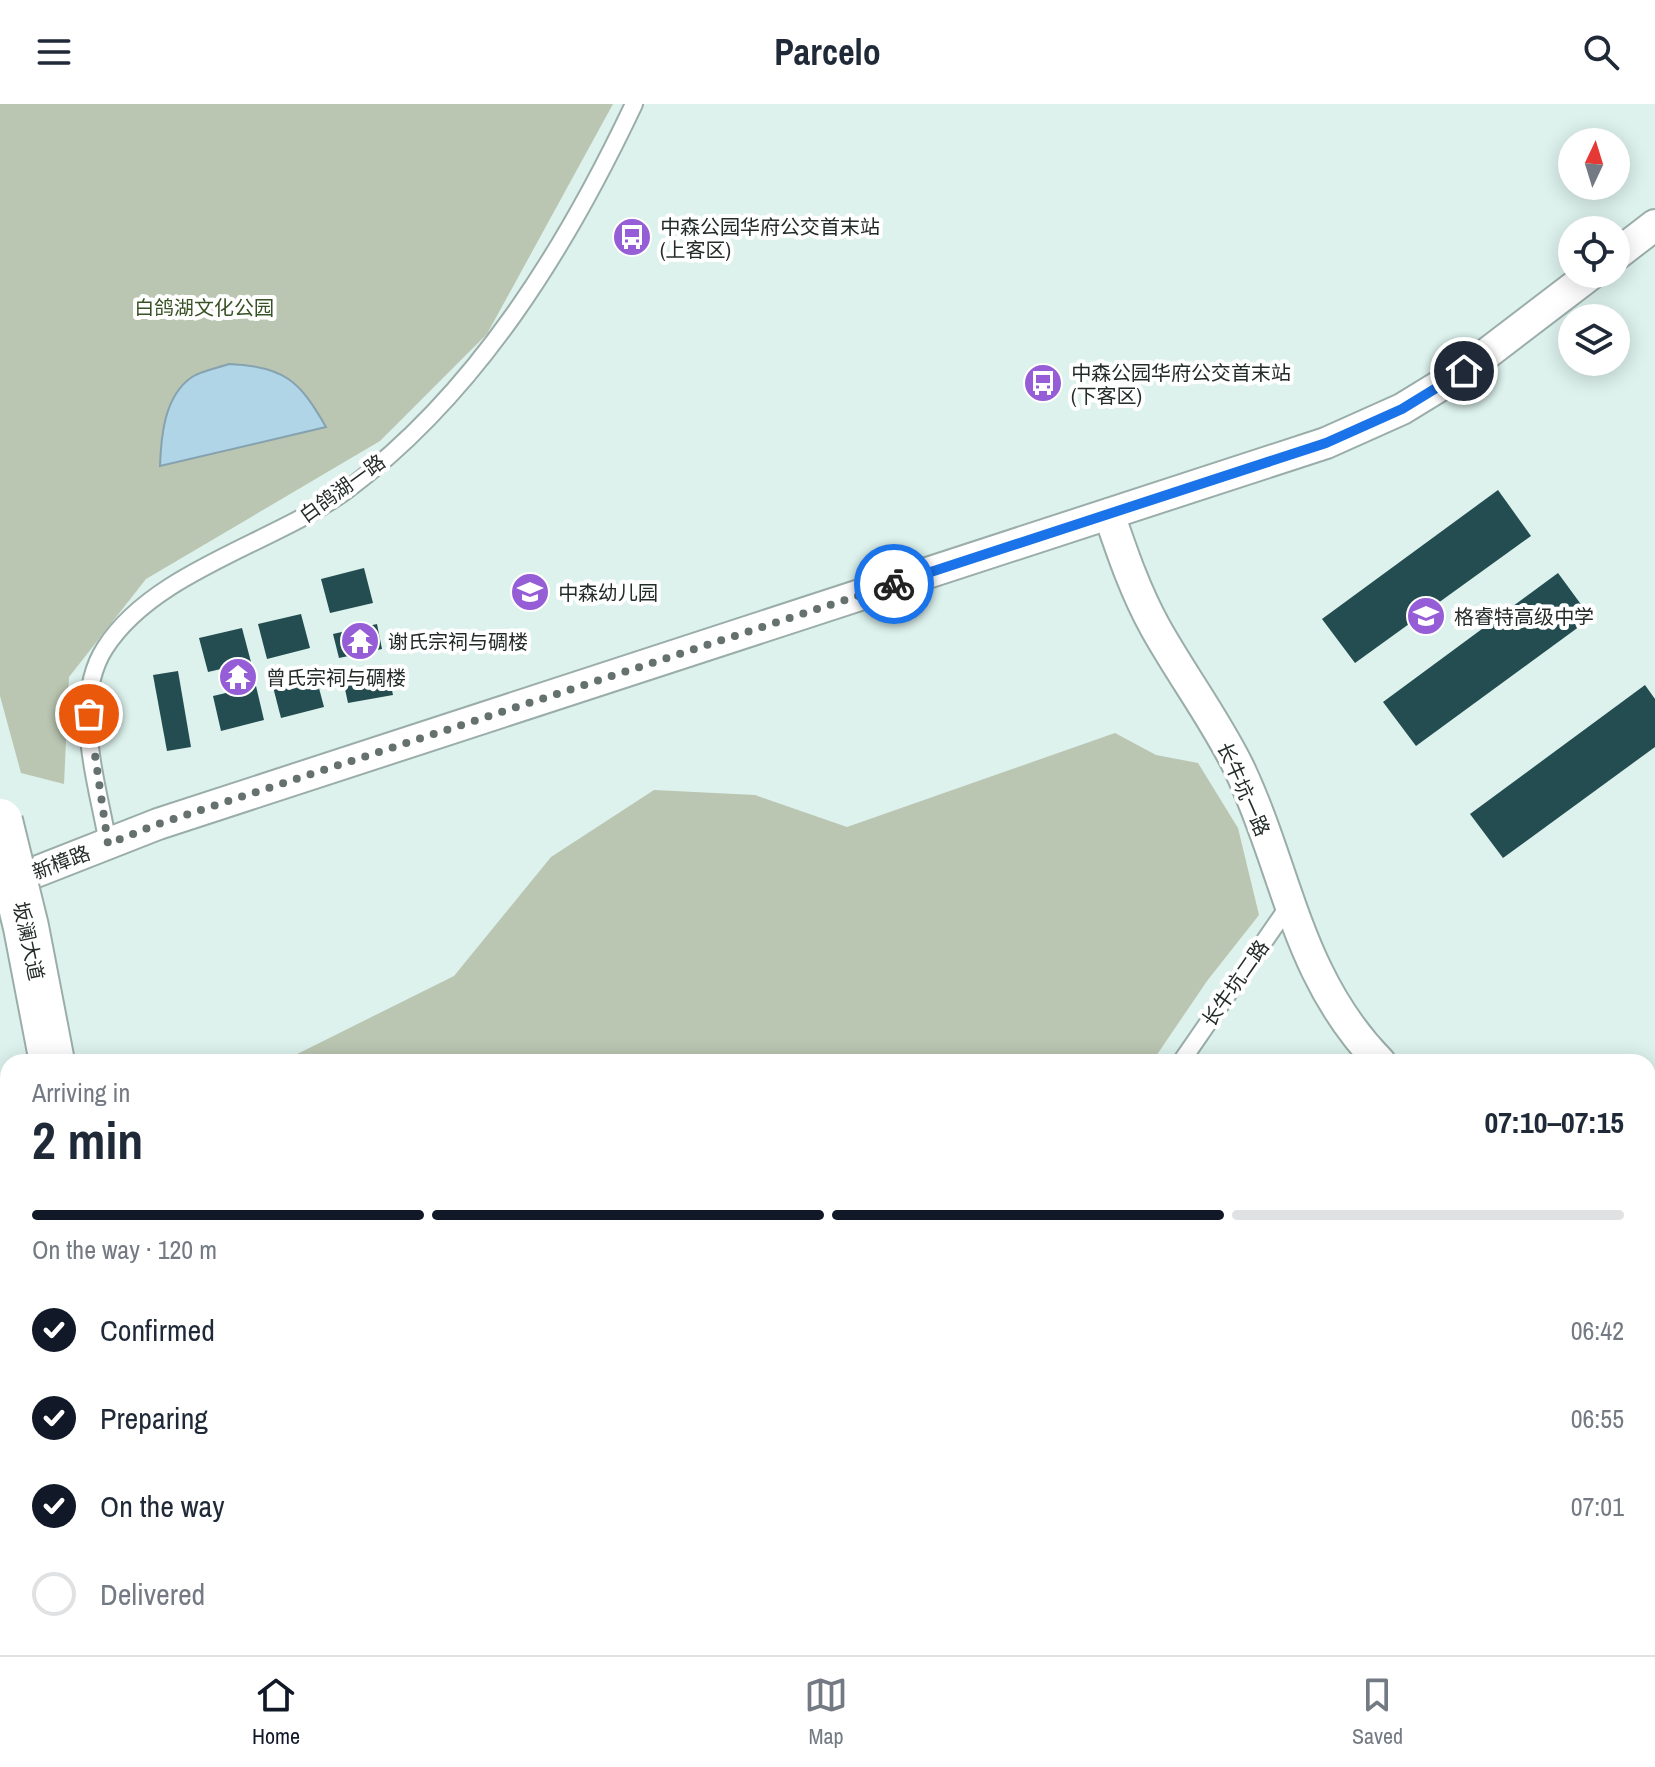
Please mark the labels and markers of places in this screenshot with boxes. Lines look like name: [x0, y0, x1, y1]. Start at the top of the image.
place label: 中森公园华府公交首末站 (上客区): [660, 213, 880, 263]
bus stop icon: 中森公园华府公交首末站 (上客区): [611, 216, 653, 258]
pin: [1430, 337, 1498, 405]
place label: 中森公园华府公交首末站 (下客区): [1071, 359, 1291, 409]
bus stop icon: 中森公园华府公交首末站 (下客区): [1022, 362, 1064, 404]
school or university icon: 中森幼儿园: [509, 571, 551, 613]
place label: 中森幼儿园: [558, 579, 658, 606]
school or university icon: 格睿特高级中学: [1405, 595, 1447, 637]
place label: 格睿特高级中学: [1454, 603, 1594, 630]
temple icon: 谢氏宗祠与碉楼: [339, 620, 381, 662]
place label: 谢氏宗祠与碉楼: [388, 628, 528, 655]
temple icon: 曾氏宗祠与碉楼: [217, 656, 259, 698]
place label: 曾氏宗祠与碉楼: [266, 664, 406, 691]
pin: [55, 680, 123, 748]

